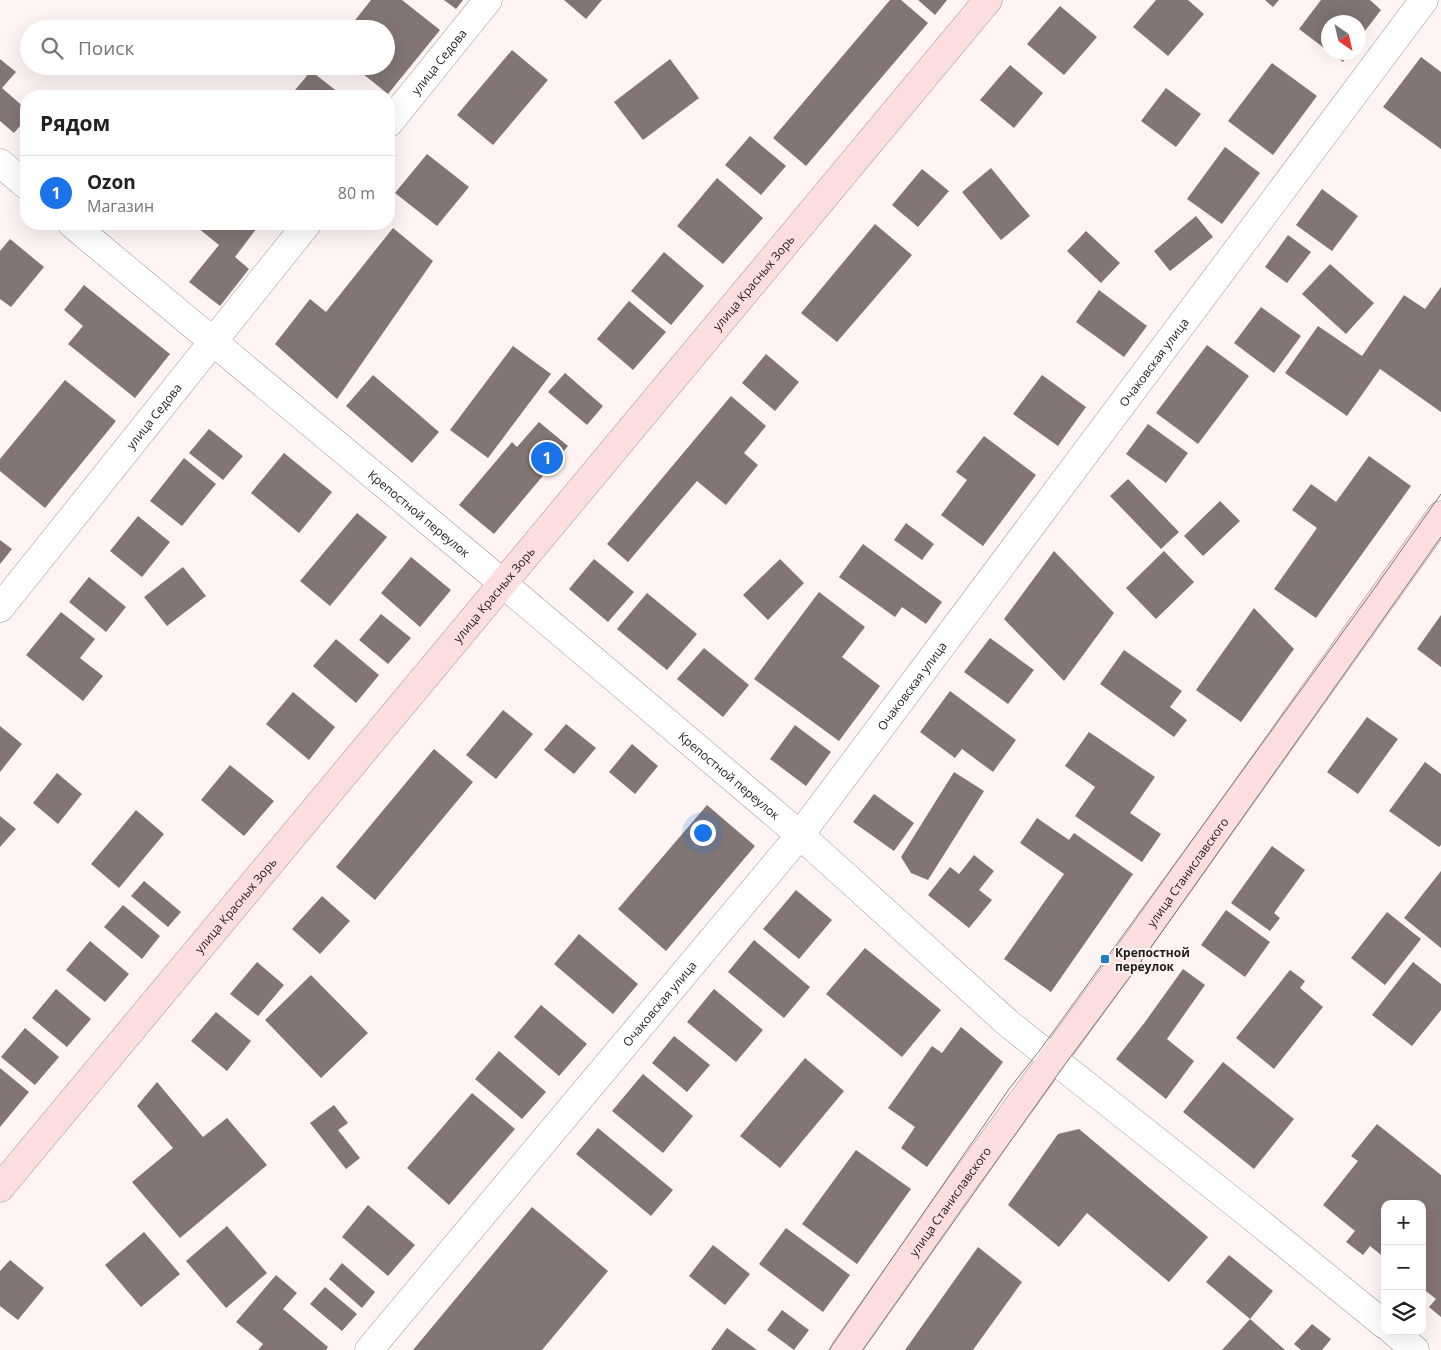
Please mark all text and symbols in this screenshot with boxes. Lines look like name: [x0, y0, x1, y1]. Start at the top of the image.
north arrow: [1321, 15, 1366, 60]
search box: [20, 20, 395, 75]
street label: улица Седова: [407, 25, 470, 98]
icon: search: [38, 34, 66, 62]
text: Поиск: [78, 35, 134, 61]
text: Рядом: [40, 109, 110, 137]
text: Ozon: [87, 169, 136, 195]
text: 1: [51, 182, 61, 204]
text: 80 m: [338, 182, 375, 204]
text: Магазин: [87, 195, 154, 217]
street label: улица Красных Зорь: [708, 231, 798, 334]
street label: Очаковская улица: [1115, 314, 1192, 410]
street label: улица Седова: [122, 379, 185, 452]
pin: 1: [531, 439, 563, 477]
street label: Крепостной переулок: [365, 466, 474, 561]
street label: улица Красных Зорь: [449, 543, 538, 646]
street label: Очаковская улица: [873, 638, 950, 733]
street label: Крепостной переулок: [675, 728, 784, 824]
street label: улица Станиславского: [1142, 814, 1232, 930]
your location: [690, 820, 716, 846]
street label: улица Красных Зорь: [190, 854, 280, 957]
place label: Крепостной переулок: [1115, 944, 1190, 975]
marker: Крепостной переулок: [1099, 953, 1111, 965]
street label: Очаковская улица: [618, 957, 700, 1050]
street label: улица Станиславского: [905, 1143, 995, 1259]
map controls: [1381, 1200, 1426, 1335]
button: +: [1381, 1200, 1426, 1245]
button: −: [1381, 1245, 1426, 1290]
button: layers: [1381, 1290, 1426, 1335]

